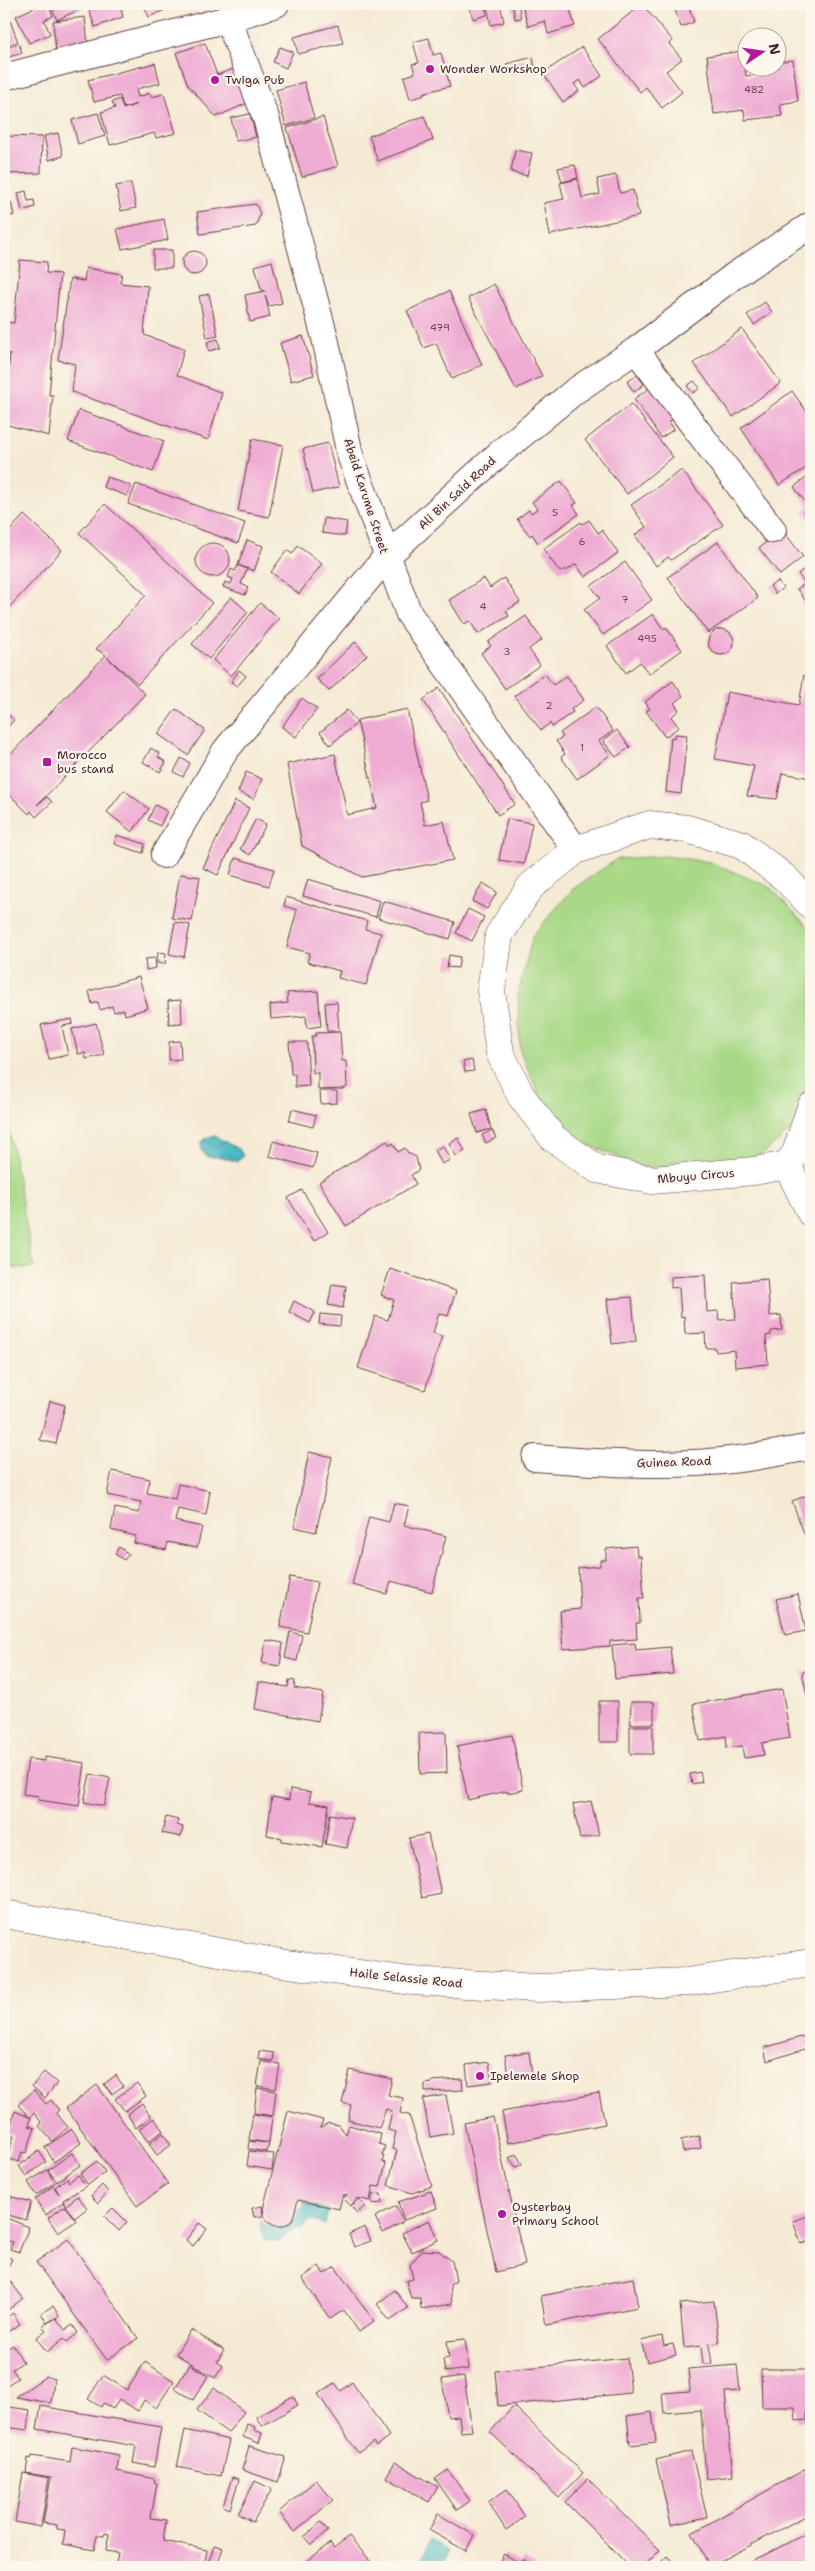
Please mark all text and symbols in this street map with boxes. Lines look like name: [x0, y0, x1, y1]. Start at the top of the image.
north arrow: [738, 28, 788, 78]
text: N: [765, 42, 785, 57]
place label: Wonder Workshop: [440, 61, 547, 77]
marker: Wonder Workshop: [424, 63, 436, 75]
place label: Twiga Pub: [225, 72, 284, 88]
marker: Twiga Pub: [209, 74, 221, 86]
house number: 482: [744, 83, 764, 96]
house number: 479: [430, 321, 450, 334]
street label: Abeid Karume Street: [340, 436, 392, 556]
street label: Ali Bin Said Road: [415, 453, 499, 533]
house number: 5: [552, 506, 558, 519]
house number: 6: [579, 535, 586, 548]
house number: 7: [622, 593, 629, 606]
house number: 4: [480, 600, 487, 613]
house number: 495: [637, 632, 657, 645]
house number: 3: [504, 645, 511, 658]
house number: 2: [546, 699, 553, 712]
house number: 1: [580, 741, 584, 754]
place label: Morocco bus stand: [57, 747, 114, 777]
marker: Morocco bus stand: [41, 756, 53, 768]
street label: Mbuyu Circus: [657, 1165, 735, 1187]
street label: Guinea Road: [636, 1453, 712, 1471]
street label: Haile Selassie Road: [349, 1964, 464, 1992]
place label: Ipelemele Shop: [490, 2068, 579, 2084]
marker: Ipelemele Shop: [474, 2070, 486, 2082]
place label: Oysterbay Primary School: [512, 2199, 599, 2229]
marker: Oysterbay Primary School: [496, 2208, 508, 2220]

